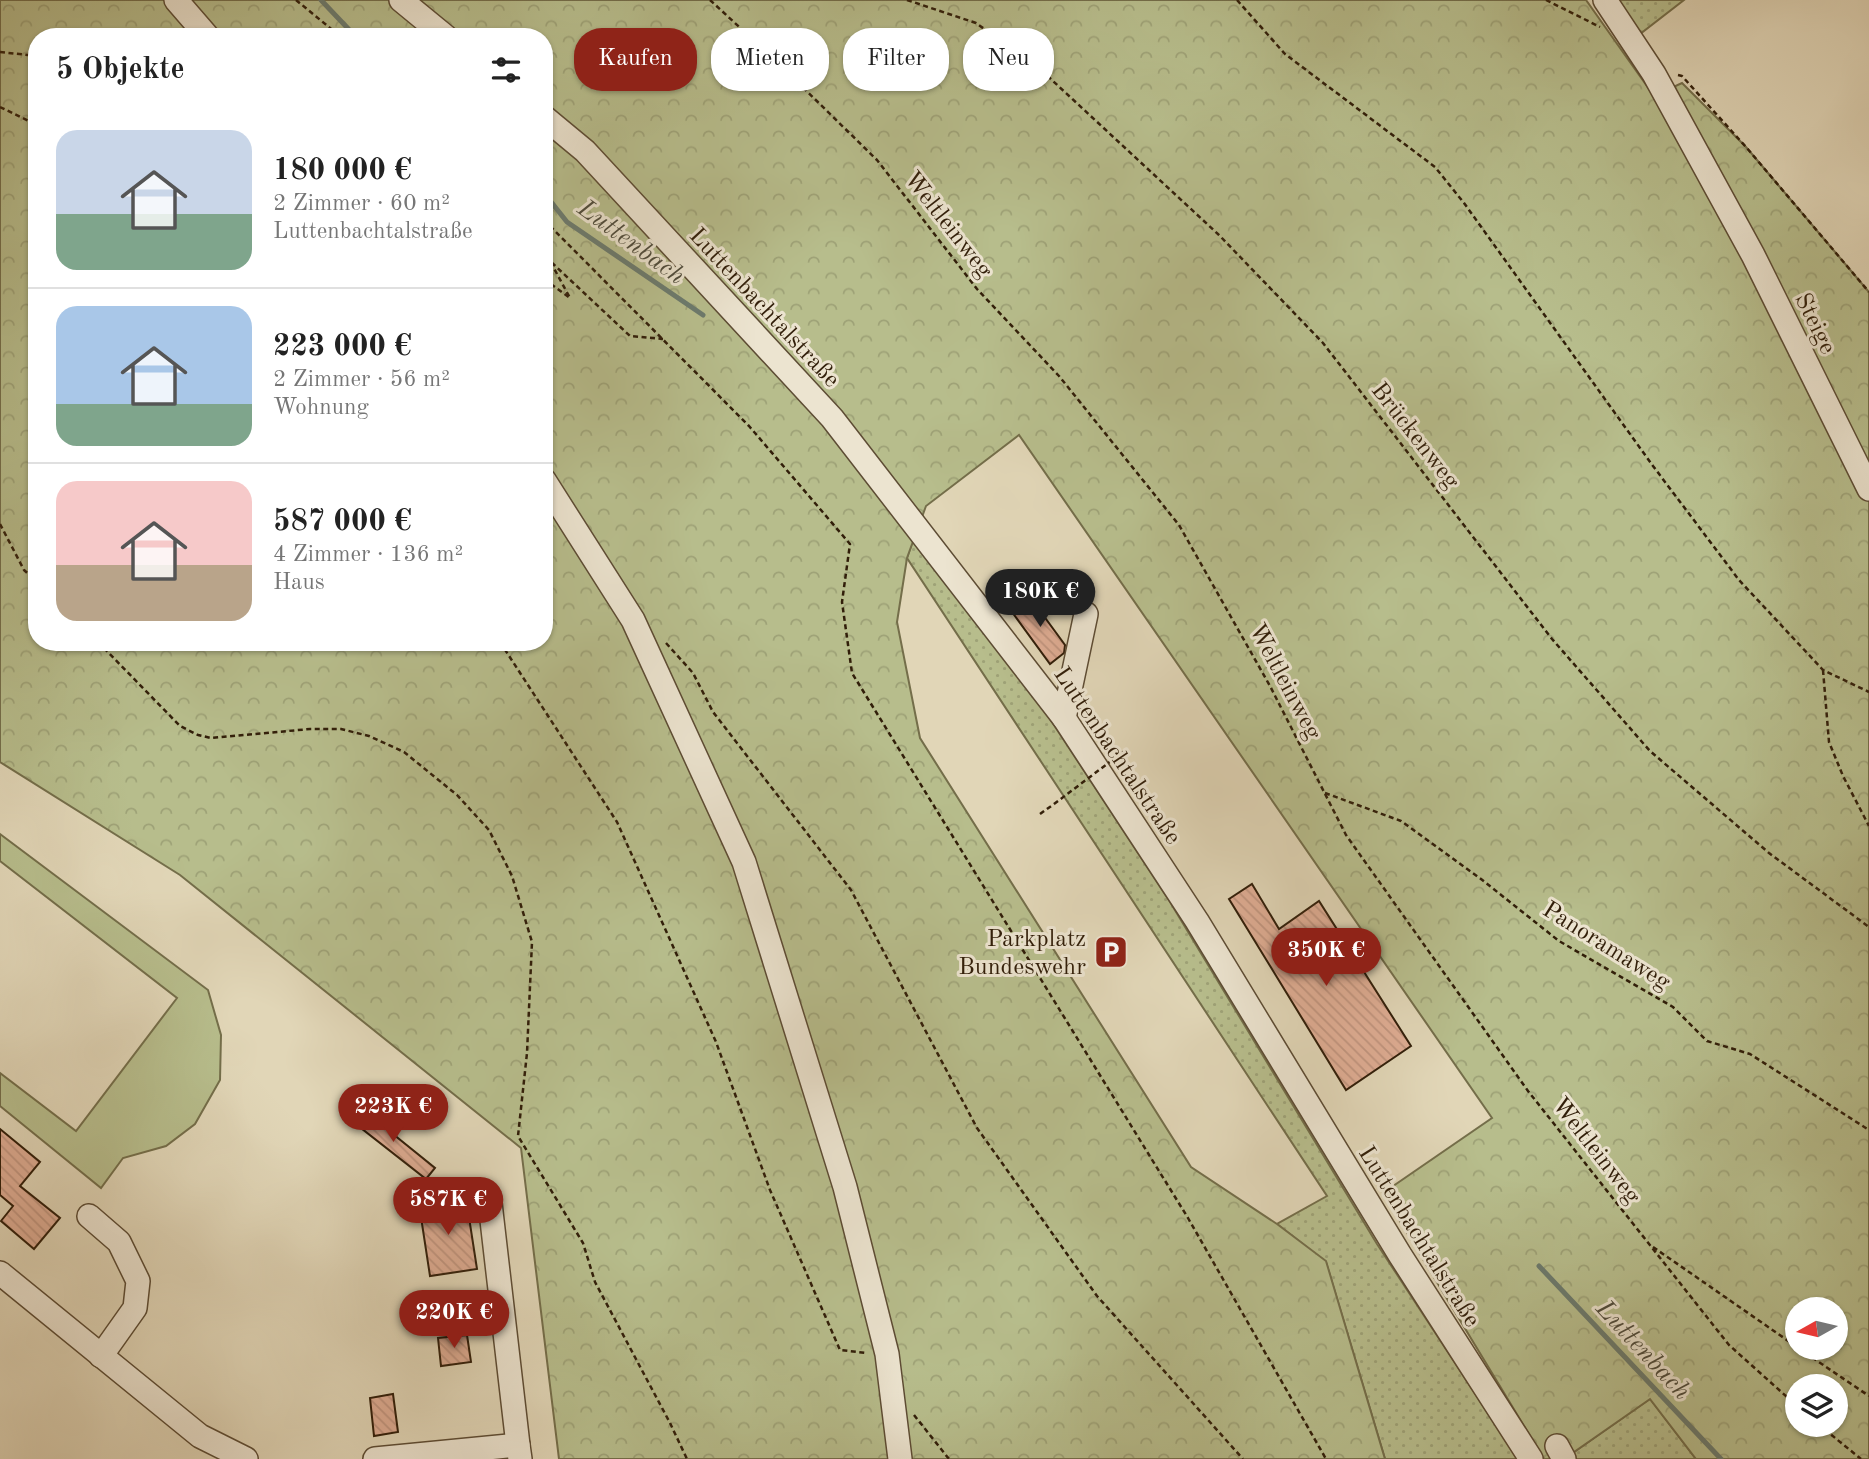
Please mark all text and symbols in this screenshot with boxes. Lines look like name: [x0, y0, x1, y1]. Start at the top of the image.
chip: Kaufen: [574, 28, 697, 91]
chip: Mieten: [711, 28, 829, 91]
chip: Filter: [843, 28, 949, 91]
chip: Neu: [963, 28, 1054, 91]
icon: filters: [487, 51, 525, 89]
text: 5 Objekte: [56, 55, 185, 85]
text: 180 000 €: [273, 156, 412, 186]
icon: home: [112, 158, 196, 242]
street label: Weltleinweg: [899, 168, 996, 283]
text: 2 Zimmer · 60 m²: [273, 192, 450, 215]
water label: Luttenbach: [572, 195, 689, 290]
text: Luttenbachtalstraße: [273, 220, 473, 243]
street label: Luttenbachtalstraße: [684, 224, 843, 393]
street label: Steige: [1789, 289, 1839, 358]
text: 223 000 €: [273, 332, 412, 362]
icon: home: [112, 334, 196, 418]
text: 2 Zimmer · 56 m²: [273, 368, 450, 391]
street label: Brückenweg: [1366, 379, 1463, 494]
text: Wohnung: [273, 396, 369, 419]
text: 587 000 €: [273, 507, 412, 537]
icon: home: [112, 509, 196, 593]
text: 4 Zimmer · 136 m²: [273, 543, 463, 566]
pin: 180K €: [983, 570, 1097, 629]
text: Haus: [273, 571, 325, 594]
text: 180K €: [1001, 580, 1079, 603]
street label: Weltleinweg: [1244, 620, 1325, 744]
street label: Luttenbachtalstraße: [1048, 663, 1185, 849]
street label: Panoramaweg: [1538, 898, 1674, 995]
place label: Parkplatz Bundeswehr: [958, 928, 1086, 980]
pin: 350K €: [1269, 928, 1383, 988]
parking icon: Parkplatz Bundeswehr: [1092, 933, 1130, 971]
text: 350K €: [1287, 939, 1365, 962]
pin: 223K €: [336, 1084, 450, 1144]
street label: Weltleinweg: [1547, 1094, 1644, 1209]
text: 223K €: [354, 1095, 432, 1118]
street label: Luttenbachtalstraße: [1353, 1142, 1484, 1332]
pin: 587K €: [391, 1178, 505, 1237]
text: 587K €: [409, 1188, 487, 1211]
pin: 220K €: [397, 1290, 511, 1350]
water label: Luttenbach: [1590, 1295, 1695, 1405]
north arrow: [1785, 1297, 1848, 1360]
map controls: [1785, 1297, 1848, 1437]
text: 220K €: [415, 1301, 493, 1324]
button: layers: [1785, 1374, 1848, 1437]

